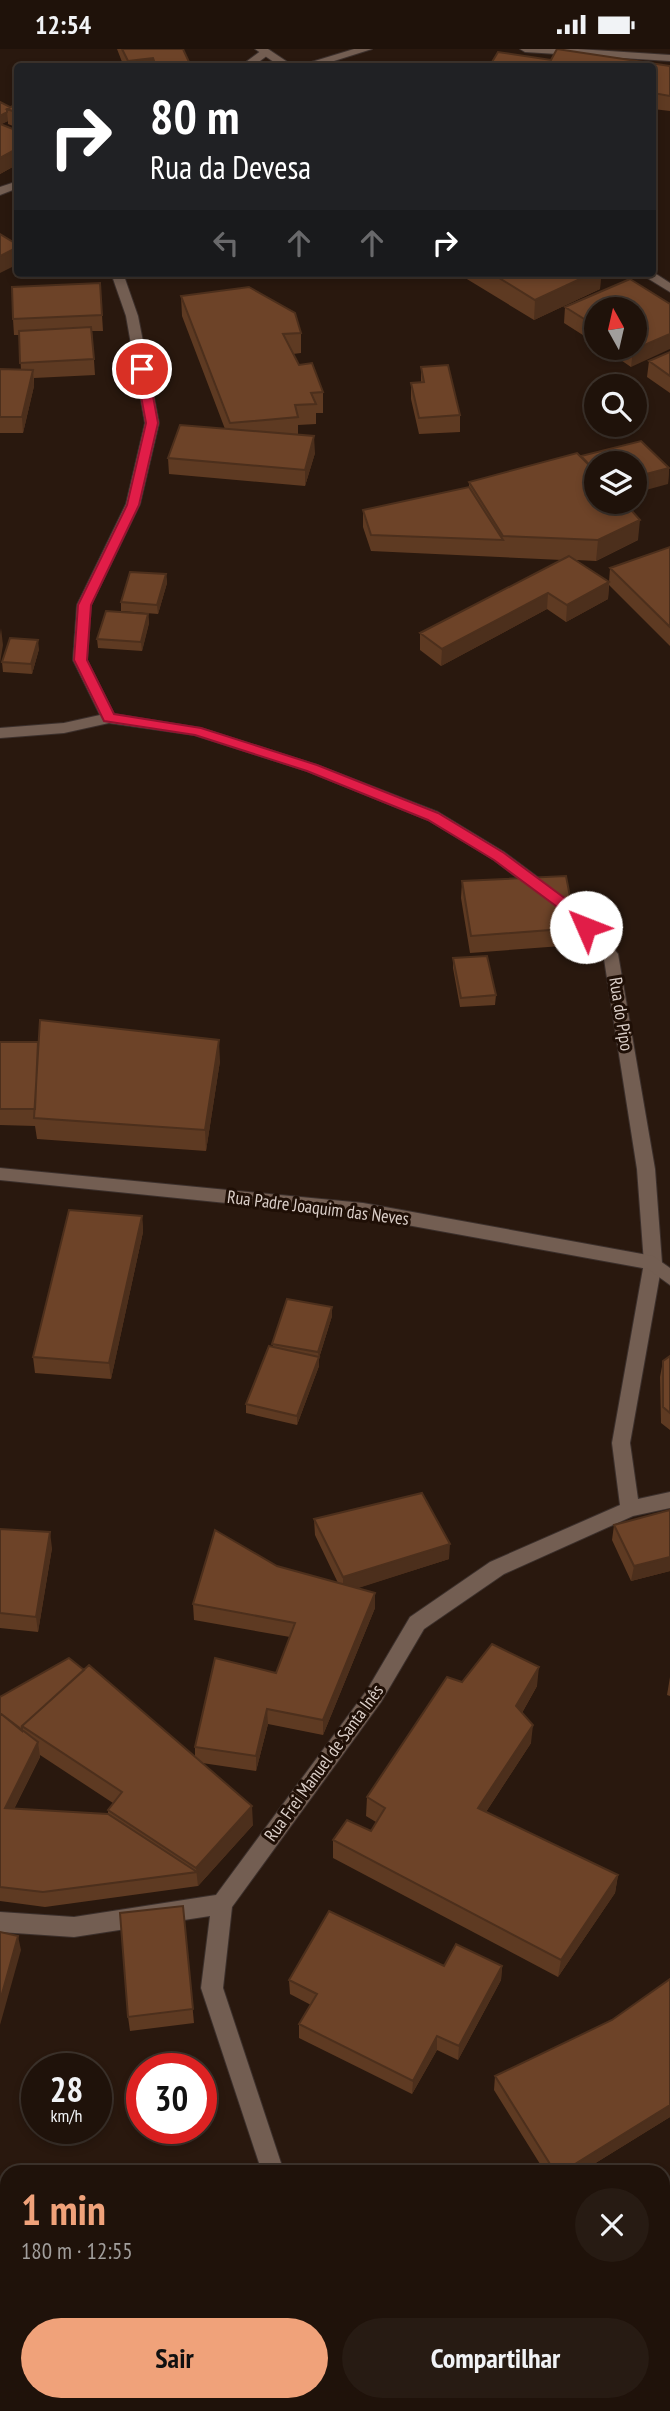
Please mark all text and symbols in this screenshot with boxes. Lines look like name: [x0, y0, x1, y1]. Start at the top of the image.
text: 12:54: [35, 8, 91, 41]
text: 80 m: [150, 84, 239, 148]
icon: right: [35, 91, 126, 182]
text: Rua da Devesa: [150, 146, 311, 188]
icon: left: [207, 224, 245, 262]
icon: ahead: [280, 224, 318, 262]
icon: ahead: [353, 224, 391, 262]
icon: right: [426, 224, 464, 262]
north arrow: [584, 297, 648, 361]
map controls: [584, 297, 647, 514]
pin: [112, 339, 172, 399]
icon: arrive: [123, 350, 161, 388]
button: search: [584, 374, 647, 437]
button: layers: [584, 451, 647, 514]
position arrow: [549, 890, 623, 964]
street label: Rua do Pipo: [604, 975, 639, 1053]
street label: Rua Padre Joaquim das Neves: [226, 1185, 410, 1230]
street label: Rua Frei Manuel de Santa Inês: [259, 1680, 388, 1846]
speed limit sign: 30: [126, 2053, 217, 2144]
text: 28: [50, 2066, 83, 2112]
text: km/h: [51, 2104, 82, 2127]
text: 1 min: [21, 2182, 106, 2237]
button: close: [575, 2188, 649, 2262]
text: 180 m · 12:55: [21, 2236, 133, 2265]
button: Sair: [21, 2318, 328, 2398]
button: Compartilhar: [342, 2318, 649, 2398]

